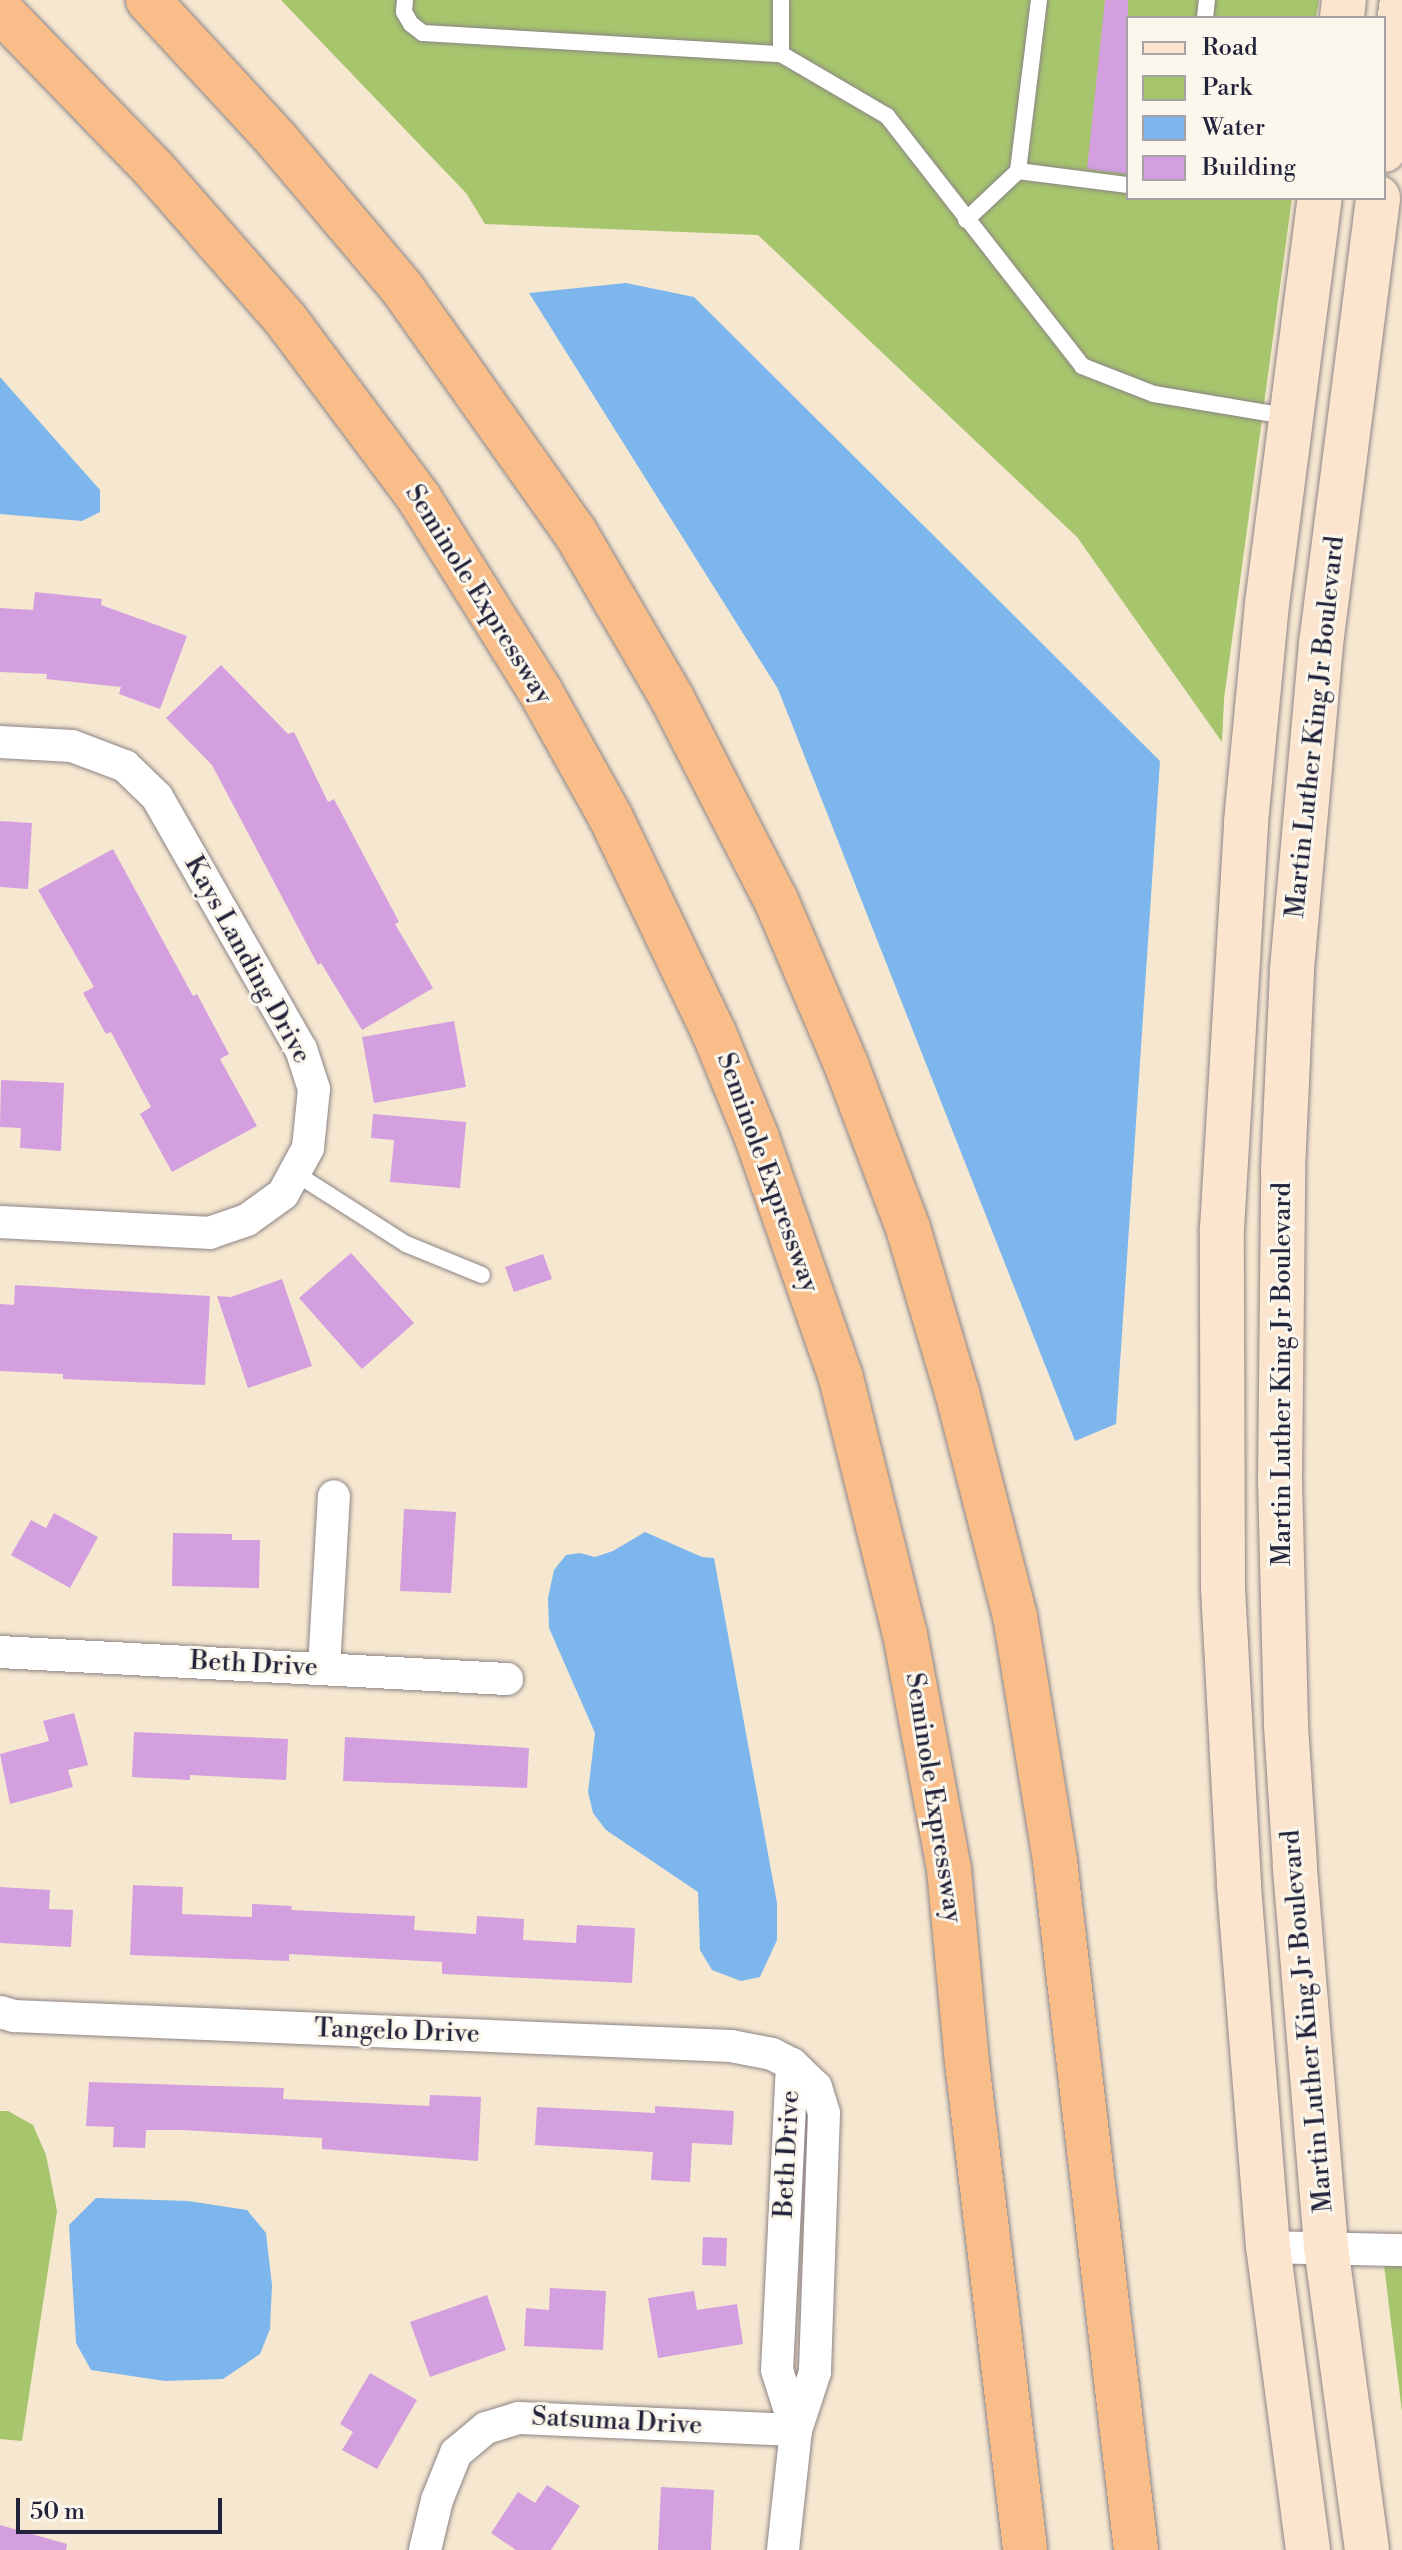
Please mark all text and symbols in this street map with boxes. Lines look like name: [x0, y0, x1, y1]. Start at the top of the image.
legend: [1126, 16, 1386, 200]
text: Road: [1202, 33, 1258, 63]
text: Park: [1202, 73, 1252, 103]
text: Water: [1202, 113, 1265, 143]
text: Building: [1202, 153, 1296, 183]
street label: Seminole Expressway: [398, 479, 558, 711]
street label: Martin Luther King Jr Boulevard: [1280, 534, 1352, 920]
street label: Kays Landing Drive: [177, 851, 317, 1069]
street label: Seminole Expressway: [709, 1049, 825, 1297]
street label: Martin Luther King Jr Boulevard: [1267, 1182, 1299, 1566]
street label: Beth Drive: [189, 1646, 319, 1684]
street label: Seminole Expressway: [898, 1671, 968, 1925]
street label: Martin Luther King Jr Boulevard: [1276, 1828, 1340, 2214]
street label: Tangelo Drive: [314, 2014, 480, 2050]
street label: Beth Drive: [769, 2089, 807, 2219]
street label: Satsuma Drive: [531, 2402, 703, 2442]
scale bar: [20, 2482, 226, 2532]
text: 50 m: [30, 2497, 85, 2527]

